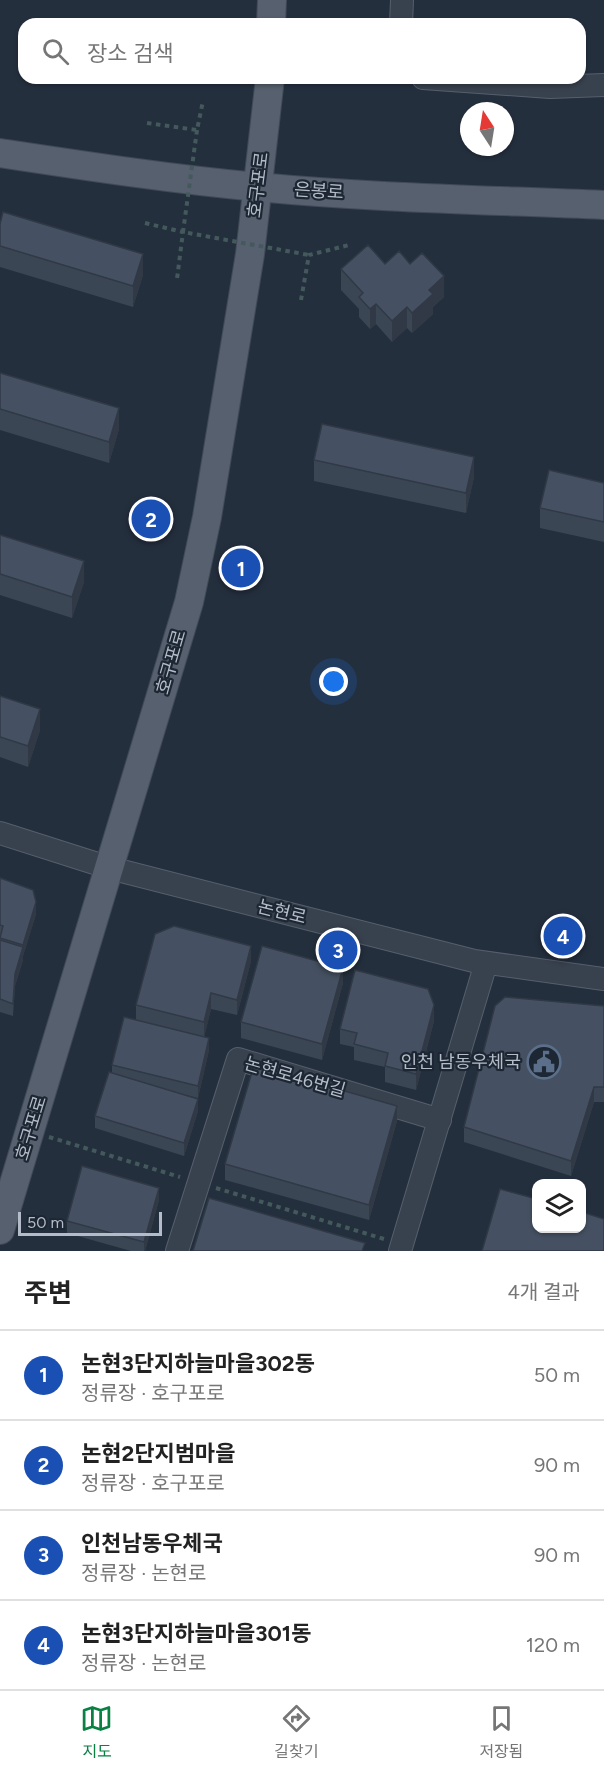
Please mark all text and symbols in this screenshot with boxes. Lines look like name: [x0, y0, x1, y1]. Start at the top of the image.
search box: [18, 18, 586, 84]
icon: search: [39, 35, 72, 68]
text: 장소 검색: [87, 40, 173, 67]
north arrow: [460, 102, 514, 156]
street label: 호구포로: [243, 151, 273, 219]
street label: 은봉로: [293, 178, 345, 204]
pin: 2: [132, 496, 170, 542]
pin: 1: [222, 546, 260, 590]
street label: 호구포로: [151, 627, 191, 697]
your location: [319, 667, 348, 696]
street label: 논현로: [255, 895, 309, 929]
pin: 4: [544, 914, 582, 958]
pin: 3: [318, 928, 358, 972]
public building icon: 인천 남동우체국: [526, 1044, 562, 1080]
place label: 인천 남동우체국: [401, 1051, 521, 1073]
street label: 논현로46번길: [242, 1052, 348, 1102]
street label: 호구포로: [11, 1093, 51, 1163]
map controls: [532, 1179, 586, 1233]
button: layers: [532, 1179, 586, 1233]
scale bar: [18, 1209, 162, 1236]
text: 50 m: [27, 1213, 64, 1232]
text: 주변: [24, 1277, 72, 1309]
text: 4개 결과: [507, 1280, 580, 1304]
text: 논현3단지하늘마을302동: [81, 1350, 315, 1377]
text: 1: [39, 1363, 48, 1387]
text: 50 m: [534, 1363, 580, 1387]
text: 정류장 · 호구포로: [81, 1381, 225, 1405]
text: 논현2단지범마을: [81, 1440, 235, 1467]
text: 2: [38, 1453, 49, 1477]
text: 90 m: [534, 1453, 580, 1477]
text: 정류장 · 호구포로: [81, 1471, 225, 1495]
text: 인천남동우체국: [81, 1530, 223, 1557]
text: 3: [38, 1543, 49, 1567]
text: 90 m: [534, 1543, 580, 1567]
text: 정류장 · 논현로: [81, 1561, 206, 1585]
text: 논현3단지하늘마을301동: [81, 1620, 311, 1647]
text: 4: [37, 1633, 50, 1657]
text: 120 m: [526, 1633, 580, 1657]
text: 정류장 · 논현로: [81, 1651, 206, 1675]
tab: 지도: [80, 1702, 113, 1762]
tab: 길찾기: [274, 1702, 318, 1762]
tab: 저장됨: [479, 1702, 524, 1762]

